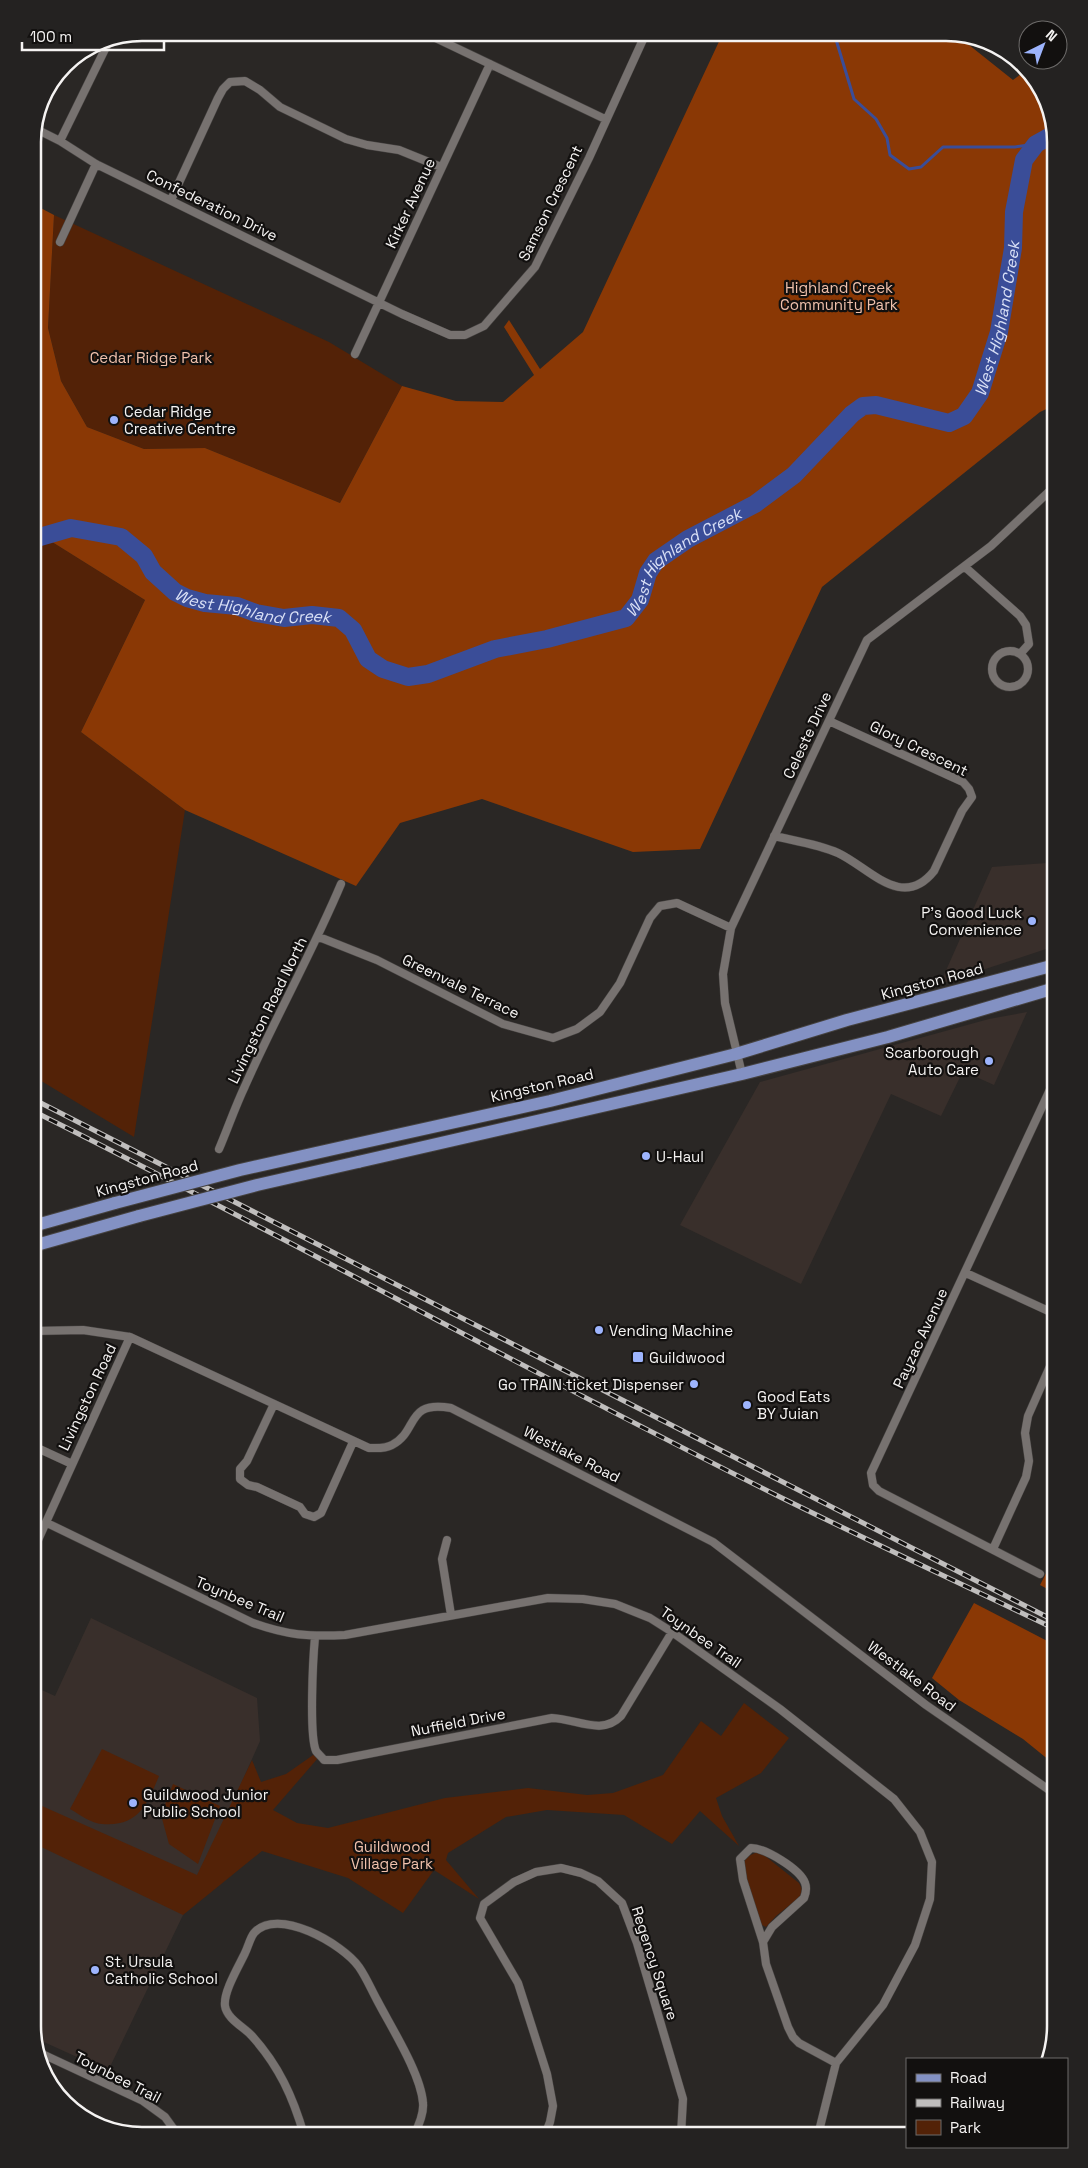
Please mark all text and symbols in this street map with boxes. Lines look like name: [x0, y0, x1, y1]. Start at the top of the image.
scale bar: [22, 20, 165, 52]
north arrow: [1018, 20, 1068, 70]
text: N: [1042, 26, 1061, 45]
text: 100 m: [30, 27, 72, 46]
street label: Samson Crescent: [514, 142, 586, 264]
street label: Kirker Avenue: [381, 155, 439, 251]
street label: Confederation Drive: [143, 165, 281, 245]
water label: West Highland Creek: [969, 238, 1024, 399]
park label: Highland Creek Community Park: [780, 278, 898, 314]
park label: Cedar Ridge Park: [90, 348, 212, 367]
place label: Cedar Ridge Creative Centre: [124, 402, 236, 438]
marker: Cedar Ridge Creative Centre: [108, 414, 120, 426]
water label: West Highland Creek: [620, 501, 747, 621]
water label: West Highland Creek: [172, 583, 334, 629]
street label: Celeste Drive: [779, 688, 836, 782]
street label: Glory Crescent: [867, 716, 971, 780]
place label: P's Good Luck Convenience: [921, 903, 1022, 939]
marker: P's Good Luck Convenience: [1026, 915, 1038, 927]
street label: Livingston Road North: [223, 934, 311, 1086]
street label: Greenvale Terrace: [399, 949, 523, 1023]
street label: Kingston Road: [879, 958, 985, 1004]
place label: Scarborough Auto Care: [885, 1043, 979, 1079]
marker: Scarborough Auto Care: [983, 1055, 995, 1067]
street label: Kingston Road: [489, 1064, 595, 1106]
place label: U-Haul: [656, 1147, 704, 1166]
marker: U-Haul: [640, 1150, 652, 1162]
street label: Kingston Road: [94, 1155, 200, 1201]
street label: Payzac Avenue: [889, 1285, 952, 1391]
place label: Vending Machine: [609, 1321, 733, 1340]
marker: Vending Machine: [593, 1324, 605, 1336]
street label: Livingston Road: [54, 1340, 120, 1454]
place label: Guildwood: [649, 1348, 725, 1367]
marker: Guildwood: [631, 1350, 645, 1364]
place label: Go TRAIN ticket Dispenser: [498, 1375, 684, 1394]
marker: Go TRAIN ticket Dispenser: [688, 1378, 700, 1390]
place label: Good Eats BY Juian: [757, 1387, 830, 1423]
marker: Good Eats BY Juian: [741, 1399, 753, 1411]
street label: Westlake Road: [520, 1421, 624, 1487]
street label: Toynbee Trail: [193, 1572, 287, 1626]
street label: Toynbee Trail: [657, 1602, 745, 1672]
street label: Westlake Road: [864, 1637, 960, 1715]
street label: Nuffield Drive: [409, 1704, 507, 1740]
place label: Guildwood Junior Public School: [143, 1785, 269, 1821]
marker: Guildwood Junior Public School: [127, 1797, 139, 1809]
park label: Guildwood Village Park: [351, 1837, 433, 1873]
street label: Regency Square: [628, 1903, 682, 2023]
place label: St. Ursula Catholic School: [105, 1952, 218, 1988]
marker: St. Ursula Catholic School: [89, 1964, 101, 1976]
street label: Toynbee Trail: [71, 2047, 165, 2107]
legend: [906, 2058, 1068, 2148]
text: Road: [950, 2068, 987, 2087]
text: Railway: [950, 2093, 1005, 2112]
text: Park: [950, 2118, 981, 2137]

